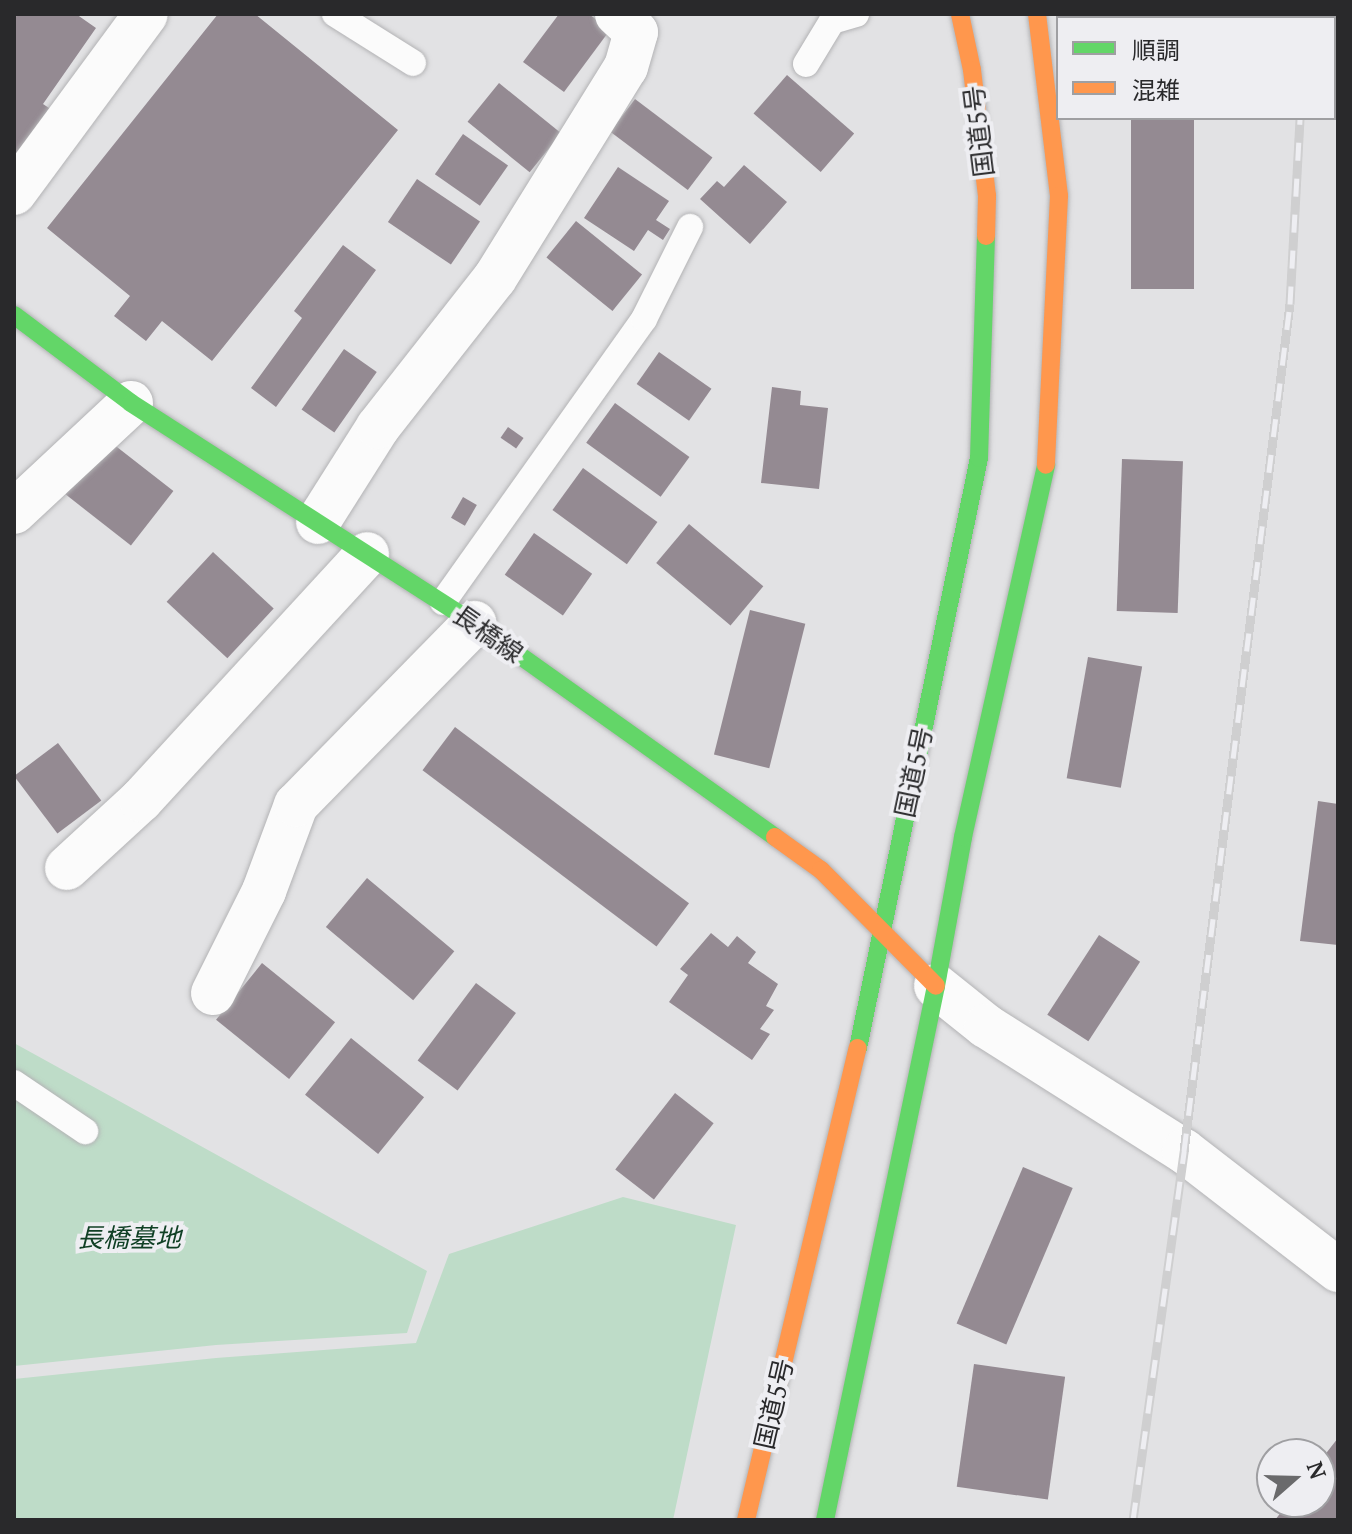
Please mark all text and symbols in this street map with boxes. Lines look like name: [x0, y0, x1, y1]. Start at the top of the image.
legend: [1056, 16, 1336, 120]
text: 順調: [1132, 34, 1180, 66]
text: 混雑: [1132, 74, 1180, 106]
street label: 国道5号: [958, 84, 1000, 178]
street label: 長橋線: [447, 599, 529, 669]
street label: 国道5号: [889, 724, 939, 820]
park label: 長橋墓地: [77, 1222, 181, 1254]
street label: 国道5号: [748, 1356, 800, 1452]
north arrow: [1256, 1438, 1336, 1518]
text: N: [1301, 1458, 1334, 1483]

